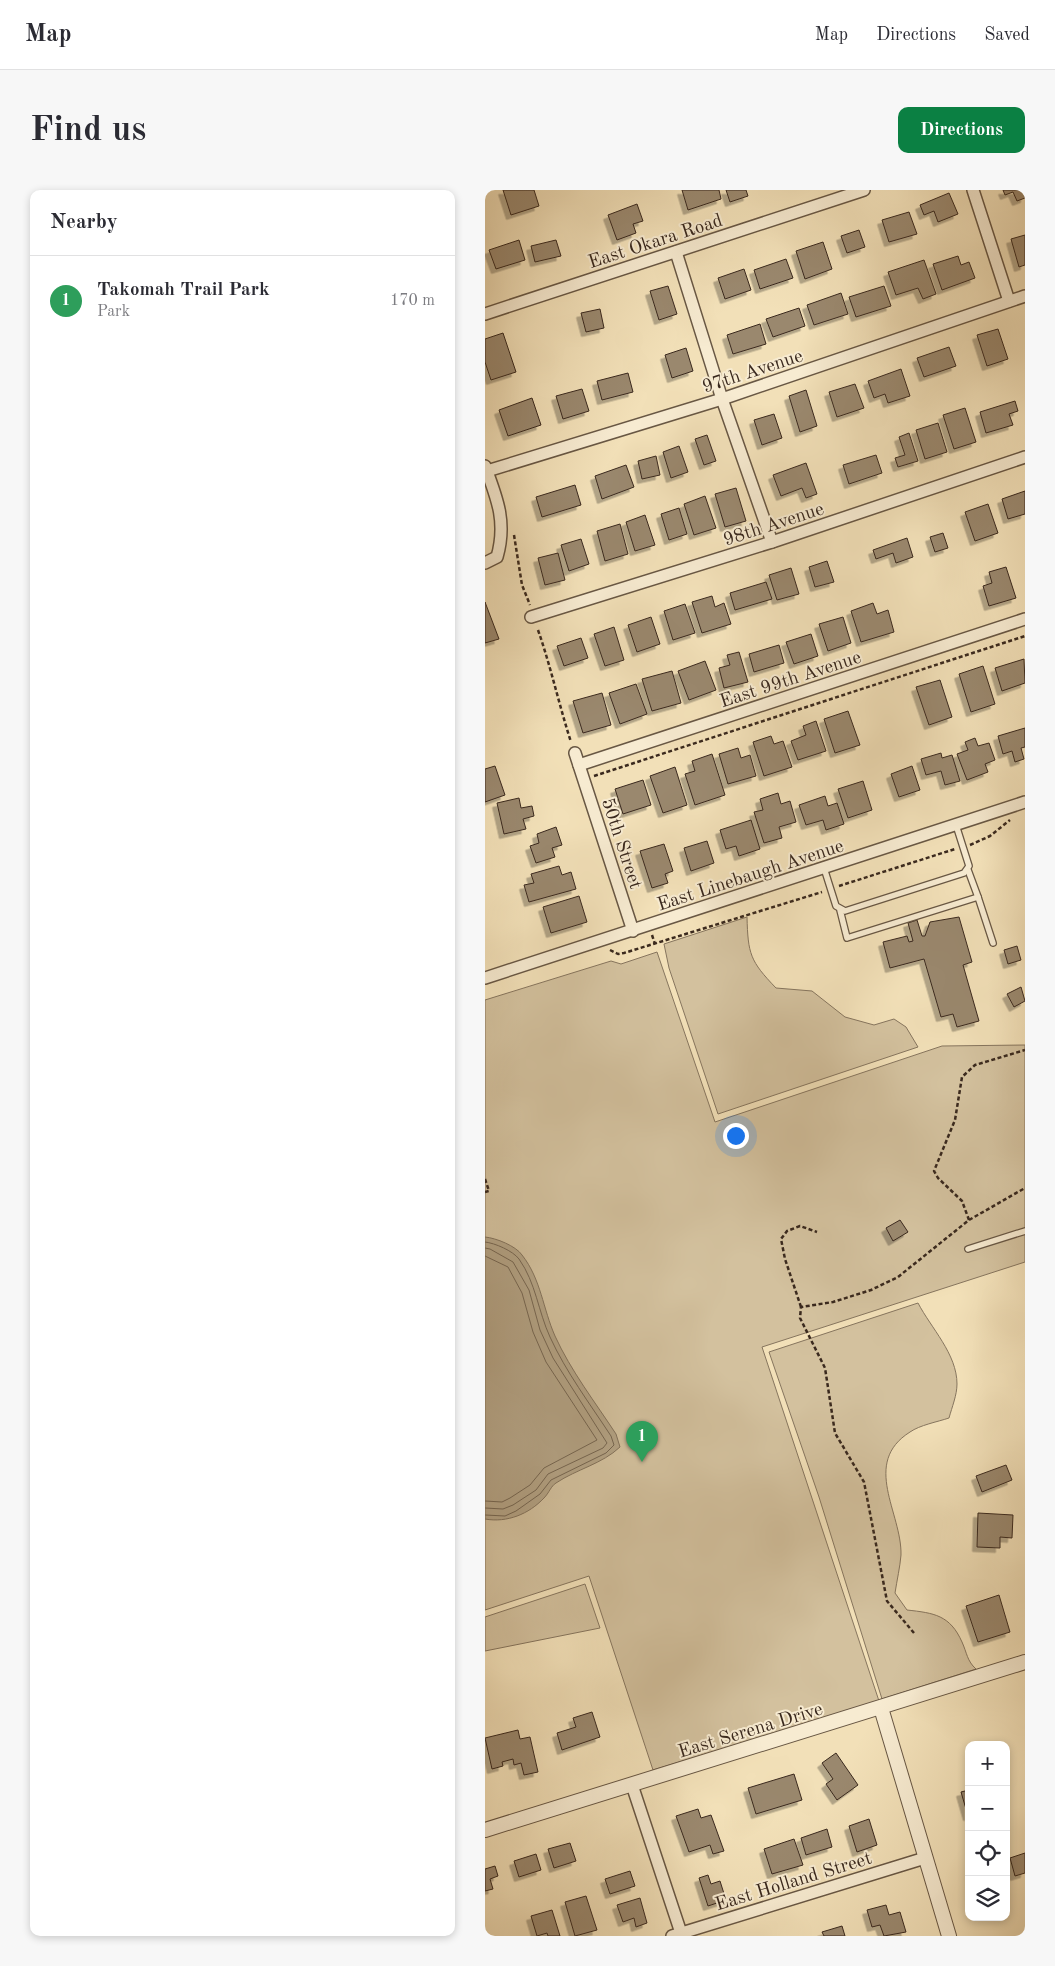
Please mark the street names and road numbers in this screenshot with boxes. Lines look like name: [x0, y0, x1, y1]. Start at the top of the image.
street label: East Okara Road: [586, 212, 725, 273]
street label: 97th Avenue: [700, 347, 805, 398]
street label: 98th Avenue: [721, 500, 826, 551]
street label: East 99th Avenue: [718, 649, 864, 712]
street label: 50th Street: [597, 796, 644, 892]
street label: East Linebaugh Avenue: [655, 837, 846, 916]
street label: East Serena Drive: [676, 1700, 825, 1762]
street label: East Holland Street: [713, 1850, 874, 1915]

